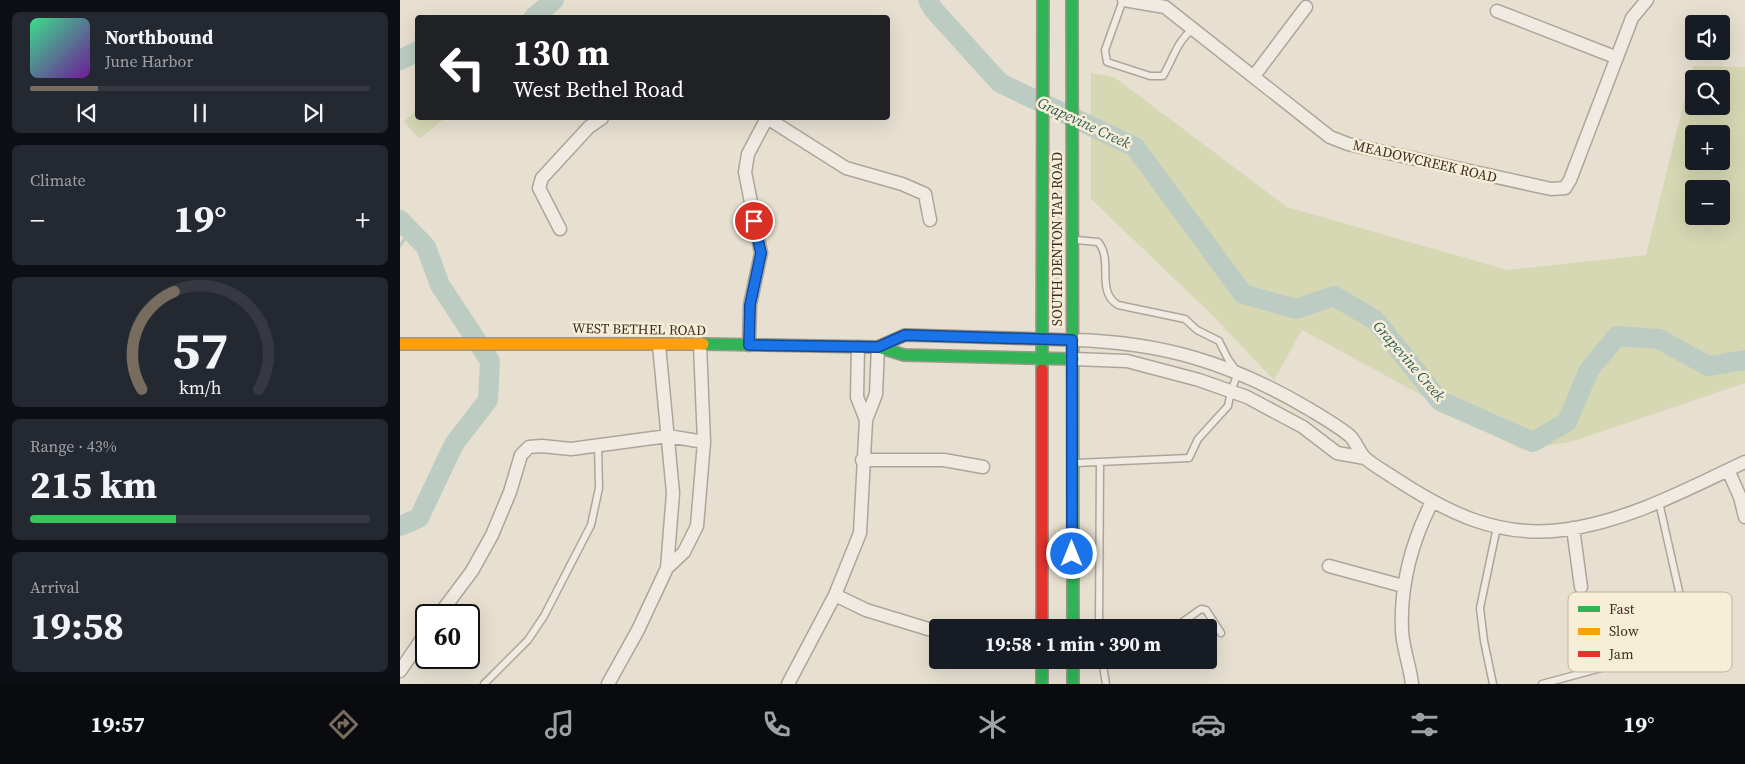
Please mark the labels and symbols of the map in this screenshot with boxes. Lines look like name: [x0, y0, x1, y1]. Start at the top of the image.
water label: Grapevine Creek: [1034, 92, 1135, 154]
street label: MEADOWCREEK ROAD: [1351, 135, 1499, 187]
street label: SOUTH DENTON TAP ROAD: [1047, 152, 1067, 326]
pin: [733, 200, 775, 242]
water label: Grapevine Creek: [1369, 316, 1451, 406]
street label: WEST BETHEL ROAD: [572, 318, 706, 340]
position arrow: [1045, 527, 1097, 579]
legend: [1568, 592, 1732, 672]
text: Fast: [1609, 599, 1635, 619]
speed limit sign: 60: [415, 604, 480, 669]
text: Slow: [1609, 621, 1639, 641]
text: Jam: [1608, 644, 1634, 664]

